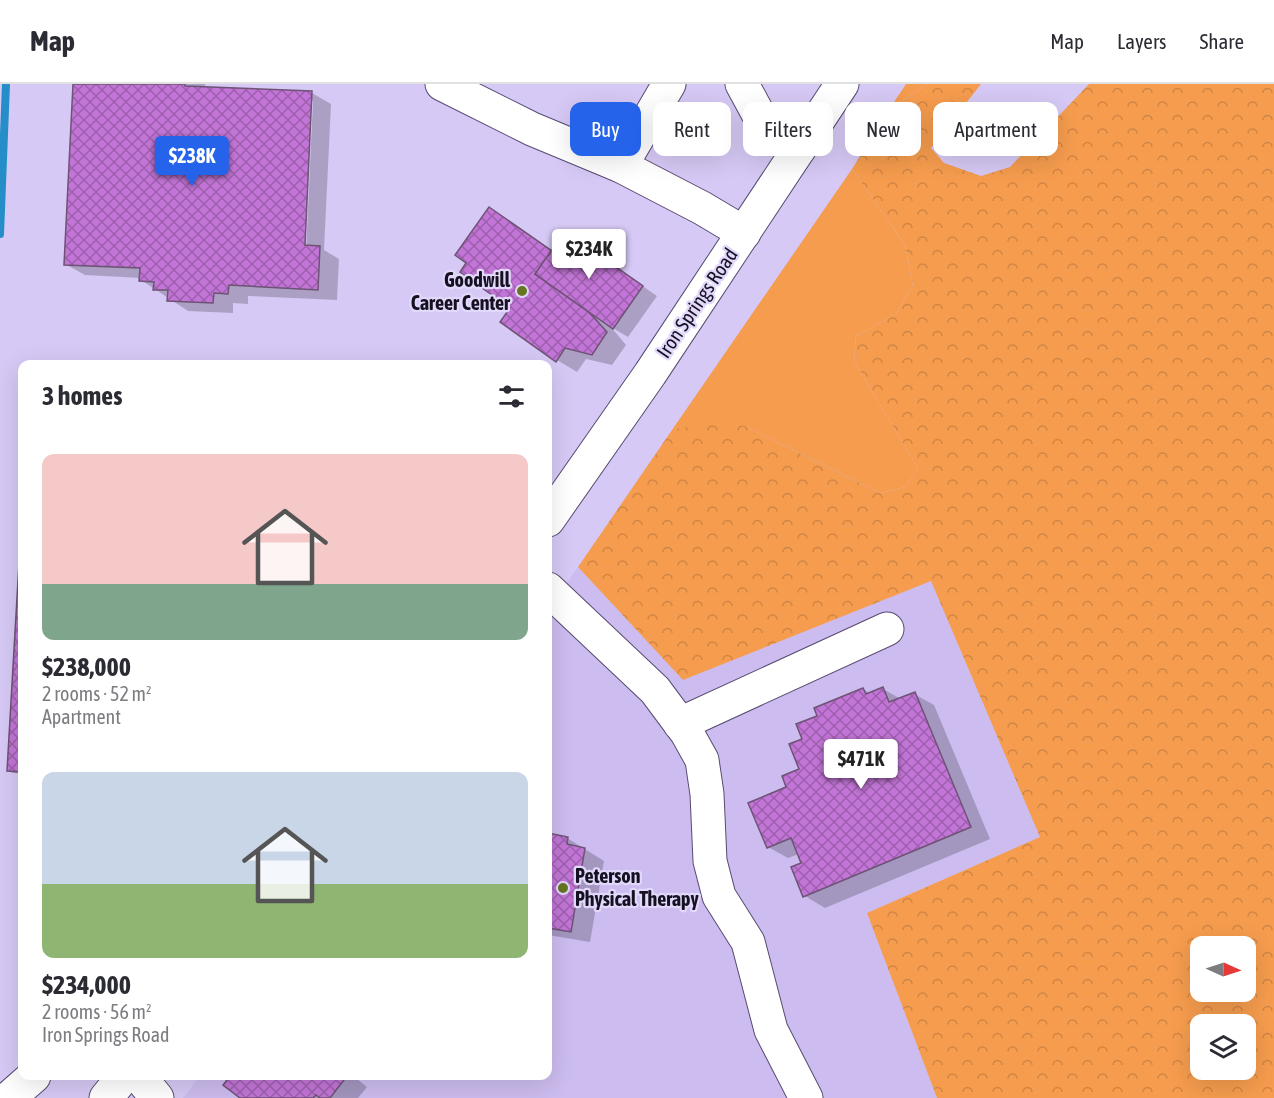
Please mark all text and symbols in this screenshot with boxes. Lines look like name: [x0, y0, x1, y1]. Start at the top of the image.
text: Map: [30, 25, 75, 57]
text: Map: [1050, 29, 1084, 53]
text: Layers: [1117, 29, 1167, 53]
text: Share: [1200, 29, 1244, 53]
chip: Buy: [570, 102, 641, 156]
chip: Rent: [653, 102, 731, 156]
chip: Filters: [743, 102, 833, 156]
chip: New: [845, 102, 921, 156]
chip: Apartment: [933, 102, 1058, 156]
pin: $238K: [150, 136, 234, 187]
text: $238K: [169, 144, 215, 167]
pin: $234K: [547, 229, 631, 280]
text: $234K: [566, 237, 612, 260]
street label: Iron Springs Road: [651, 243, 742, 362]
place label: Goodwill Career Center: [411, 268, 511, 314]
marker: Goodwill Career Center: [515, 284, 529, 298]
icon: filters: [495, 380, 528, 413]
text: 3 homes: [42, 381, 122, 411]
icon: home: [231, 493, 339, 601]
text: $238,000: [42, 652, 131, 682]
text: 2 rooms · 52 m²: [42, 682, 152, 705]
text: Apartment: [42, 705, 121, 728]
pin: $471K: [819, 739, 903, 790]
text: $471K: [838, 747, 884, 770]
icon: home: [231, 811, 339, 919]
place label: Peterson Physical Therapy: [575, 864, 699, 910]
marker: Peterson Physical Therapy: [556, 881, 570, 895]
north arrow: [1190, 936, 1256, 1002]
map controls: [1190, 936, 1256, 1080]
text: $234,000: [42, 970, 131, 1000]
text: 2 rooms · 56 m²: [42, 1000, 152, 1023]
button: layers: [1190, 1014, 1256, 1080]
text: Iron Springs Road: [42, 1023, 170, 1046]

